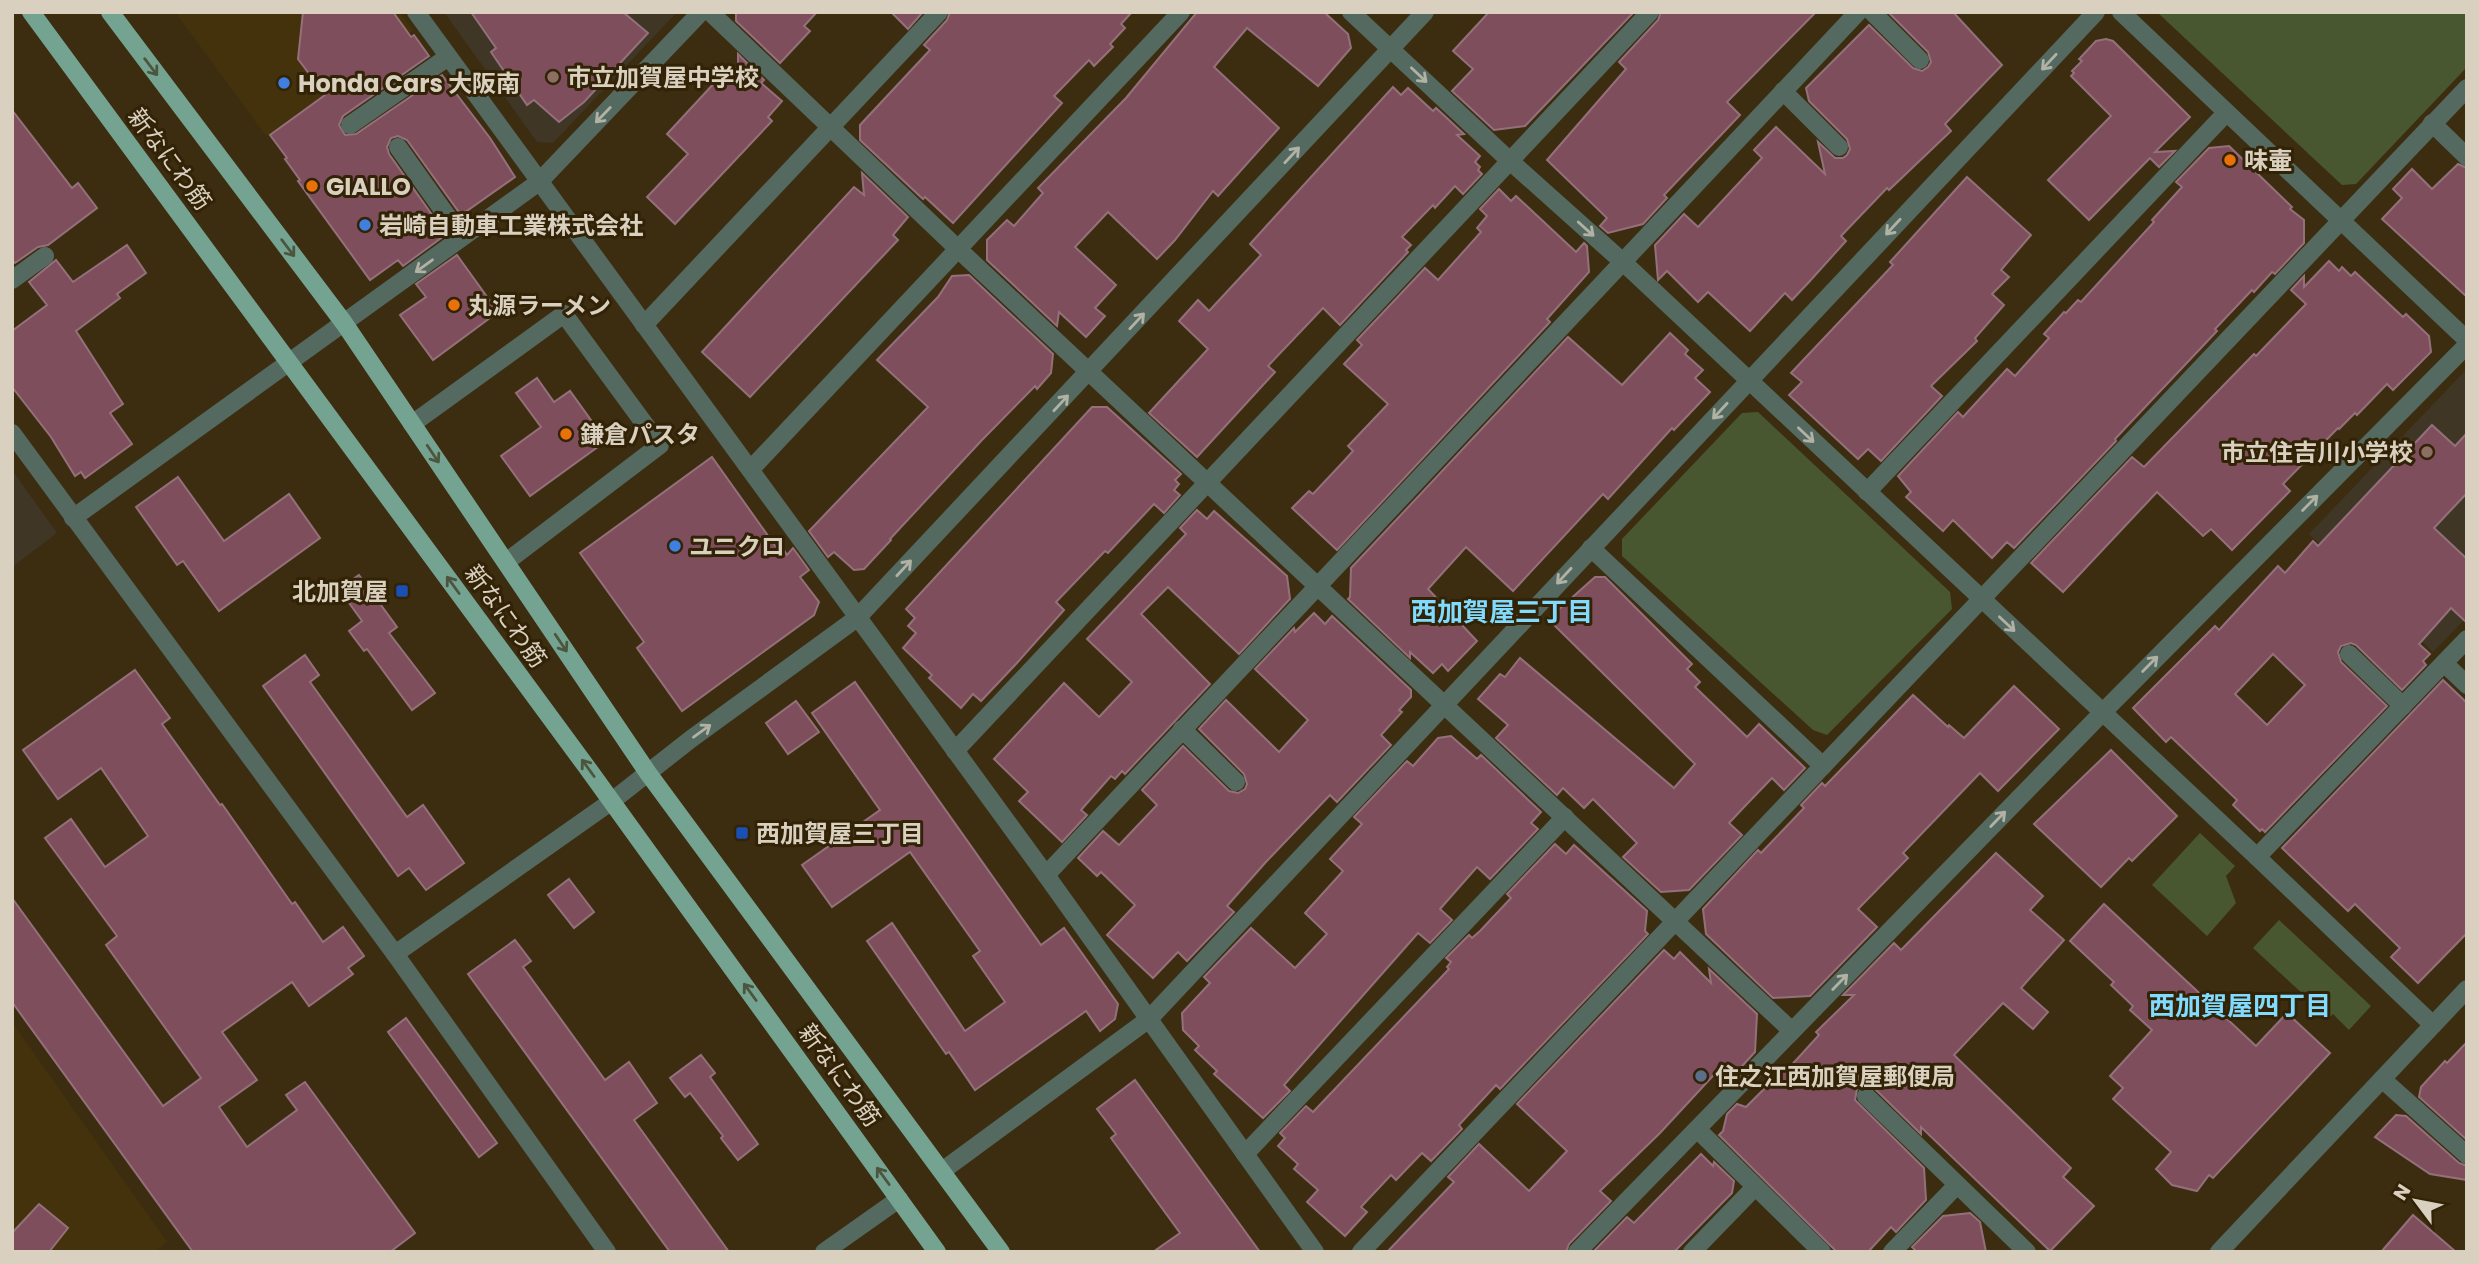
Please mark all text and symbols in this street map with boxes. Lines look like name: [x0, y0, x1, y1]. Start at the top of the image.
one-way arrow: [2041, 53, 2057, 71]
one-way arrow: [143, 57, 158, 75]
place label: 市立加賀屋中学校: [567, 61, 759, 94]
one-way arrow: [1410, 66, 1427, 83]
place label: Honda Cars 大阪南: [298, 67, 520, 100]
marker: 市立加賀屋中学校: [545, 69, 561, 85]
marker: Honda Cars 大阪南: [276, 75, 292, 91]
street label: 新なにわ筋: [121, 101, 219, 217]
one-way arrow: [595, 106, 611, 124]
place label: 味壷: [2244, 144, 2292, 177]
one-way arrow: [1284, 146, 1300, 164]
marker: 味壷: [2222, 152, 2238, 168]
place label: GIALLO: [326, 170, 411, 203]
marker: GIALLO: [304, 178, 320, 194]
place label: 岩崎自動車工業株式会社: [379, 209, 643, 242]
marker: 岩崎自動車工業株式会社: [357, 217, 373, 233]
one-way arrow: [1884, 218, 1901, 235]
one-way arrow: [1577, 221, 1595, 237]
one-way arrow: [281, 238, 295, 257]
one-way arrow: [415, 258, 434, 273]
place label: 丸源ラーメン: [468, 289, 611, 322]
marker: 丸源ラーメン: [446, 297, 462, 313]
one-way arrow: [1128, 313, 1145, 331]
one-way arrow: [1052, 395, 1069, 412]
one-way arrow: [1711, 402, 1728, 419]
place label: 鎌倉パスタ: [580, 418, 700, 451]
marker: 鎌倉パスタ: [558, 426, 574, 442]
one-way arrow: [1797, 426, 1814, 443]
place label: 市立住吉川小学校: [2221, 436, 2413, 469]
one-way arrow: [426, 444, 440, 463]
marker: 市立住吉川小学校: [2419, 444, 2435, 460]
one-way arrow: [2302, 494, 2319, 511]
place label: ユニクロ: [689, 530, 785, 563]
marker: ユニクロ: [667, 538, 683, 554]
street label: 新なにわ筋: [457, 558, 555, 674]
one-way arrow: [895, 560, 912, 578]
one-way arrow: [1556, 567, 1572, 585]
place label: 北加賀屋: [292, 575, 388, 608]
one-way arrow: [445, 576, 460, 595]
marker: 北加賀屋: [394, 583, 410, 599]
district label: 西加賀屋三丁目: [1411, 594, 1593, 630]
one-way arrow: [1998, 616, 2015, 633]
one-way arrow: [554, 632, 568, 652]
one-way arrow: [2141, 656, 2158, 673]
one-way arrow: [692, 724, 711, 738]
one-way arrow: [580, 759, 595, 778]
one-way arrow: [1990, 811, 2007, 828]
place label: 西加賀屋三丁目: [756, 817, 924, 850]
marker: 西加賀屋三丁目: [734, 825, 750, 841]
one-way arrow: [1831, 974, 1848, 991]
one-way arrow: [742, 983, 757, 1002]
district label: 西加賀屋四丁目: [2149, 988, 2331, 1024]
street label: 新なにわ筋: [791, 1017, 889, 1133]
place label: 住之江西加賀屋郵便局: [1715, 1060, 1955, 1093]
marker: 住之江西加賀屋郵便局: [1693, 1068, 1709, 1084]
north arrow: [2381, 1166, 2451, 1236]
one-way arrow: [876, 1167, 890, 1186]
text: N: [2387, 1179, 2417, 1205]

